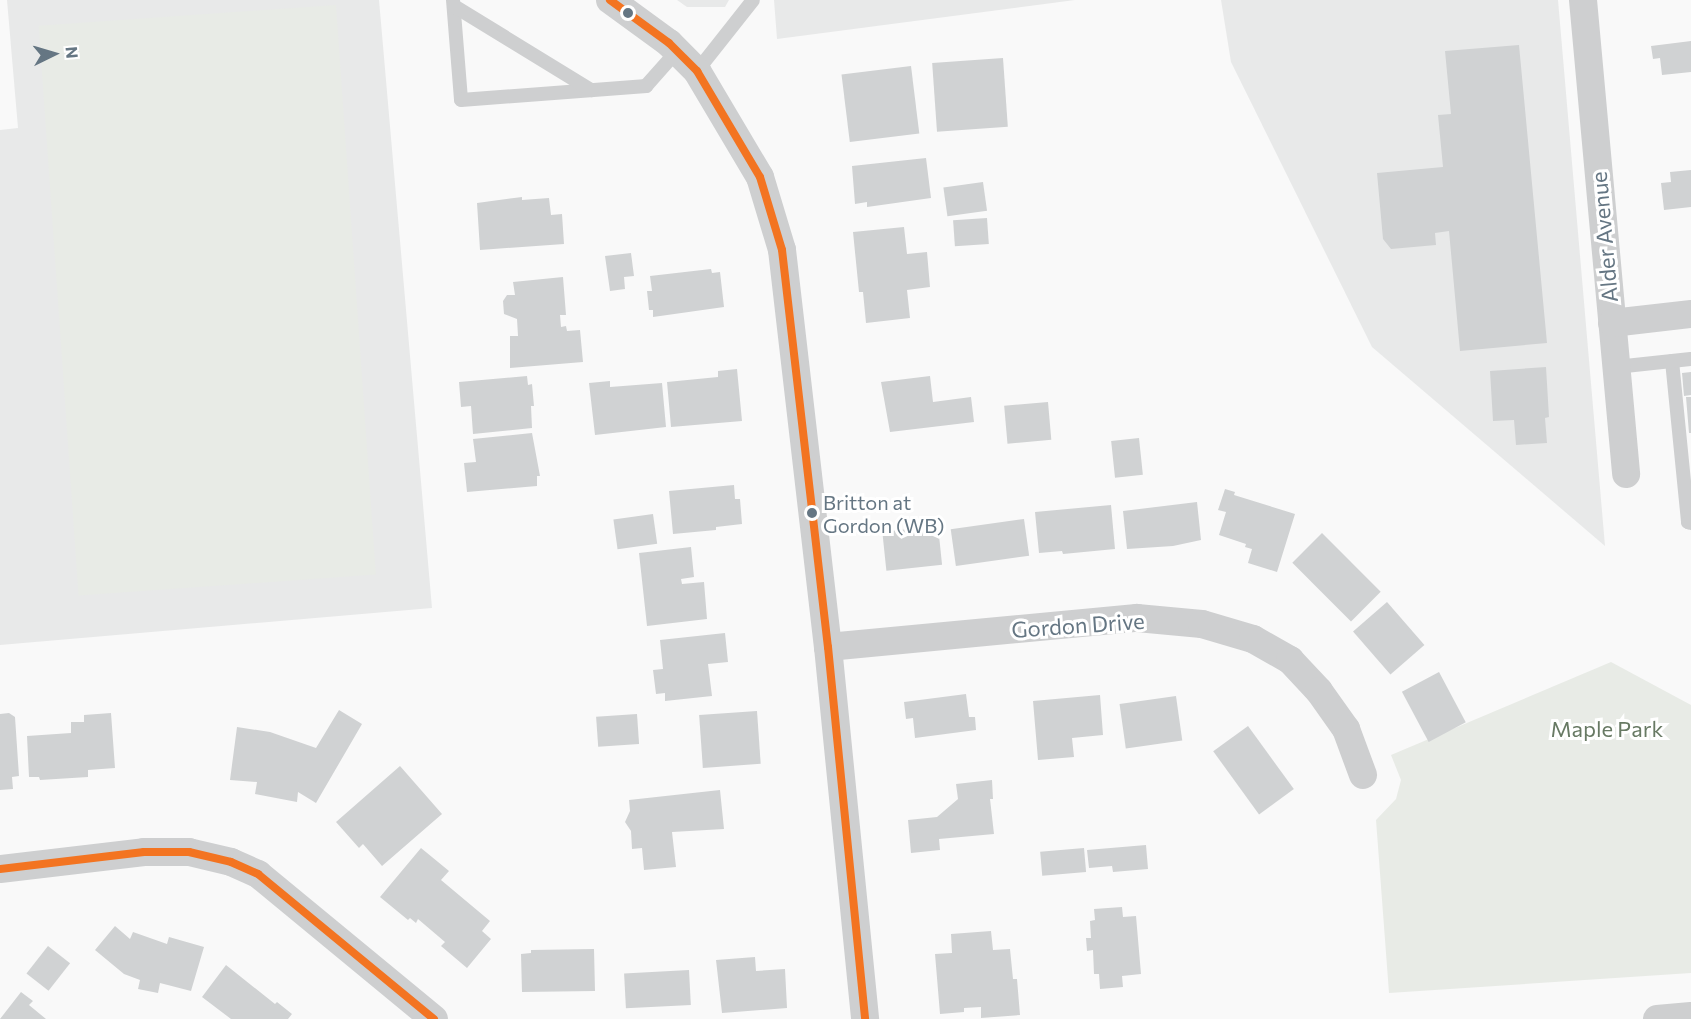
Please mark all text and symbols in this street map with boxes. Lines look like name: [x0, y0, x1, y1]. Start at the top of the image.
unlabelled marker: [622, 7, 634, 19]
north arrow: [24, 24, 84, 84]
text: N: [62, 46, 82, 59]
street label: Alder Avenue: [1585, 170, 1623, 304]
place label: Britton at Gordon (WB): [823, 490, 944, 537]
marker: Britton at Gordon (WB): [806, 507, 818, 519]
street label: Gordon Drive: [1010, 607, 1146, 643]
park label: Maple Park: [1551, 716, 1663, 742]

